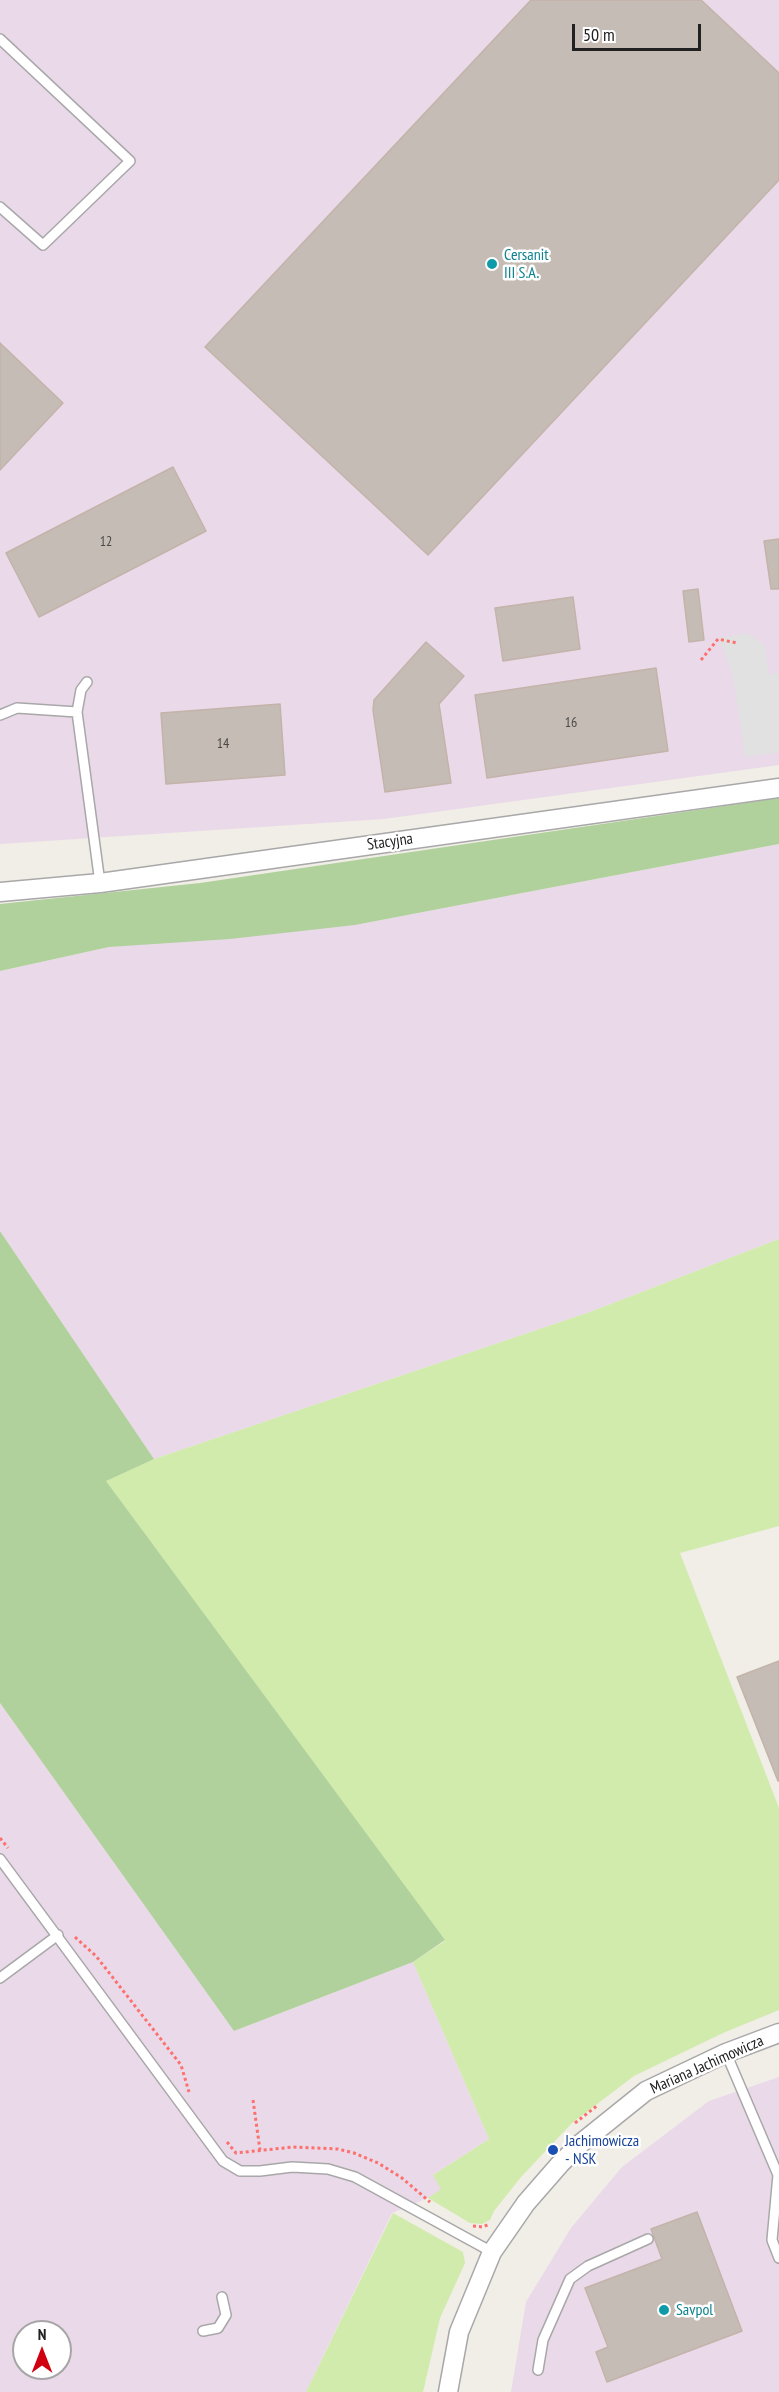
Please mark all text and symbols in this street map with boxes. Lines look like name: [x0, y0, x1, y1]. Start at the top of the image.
scale bar: [575, 12, 704, 50]
text: 50 m: [583, 23, 615, 46]
place label: Cersanit III S.A.: [504, 245, 549, 283]
marker: Cersanit III S.A.: [485, 257, 499, 271]
house number: 12: [100, 534, 112, 550]
house number: 16: [565, 715, 577, 731]
house number: 14: [217, 736, 229, 752]
street label: Stacyjna: [366, 829, 414, 855]
street label: Mariana Jachimowicza: [647, 2031, 767, 2099]
place label: Jachimowicza - NSK: [565, 2131, 639, 2169]
marker: Jachimowicza - NSK: [546, 2143, 560, 2157]
place label: Savpol: [676, 2300, 713, 2320]
marker: Savpol: [657, 2303, 671, 2317]
north arrow: [12, 2320, 72, 2380]
text: N: [38, 2324, 46, 2344]

